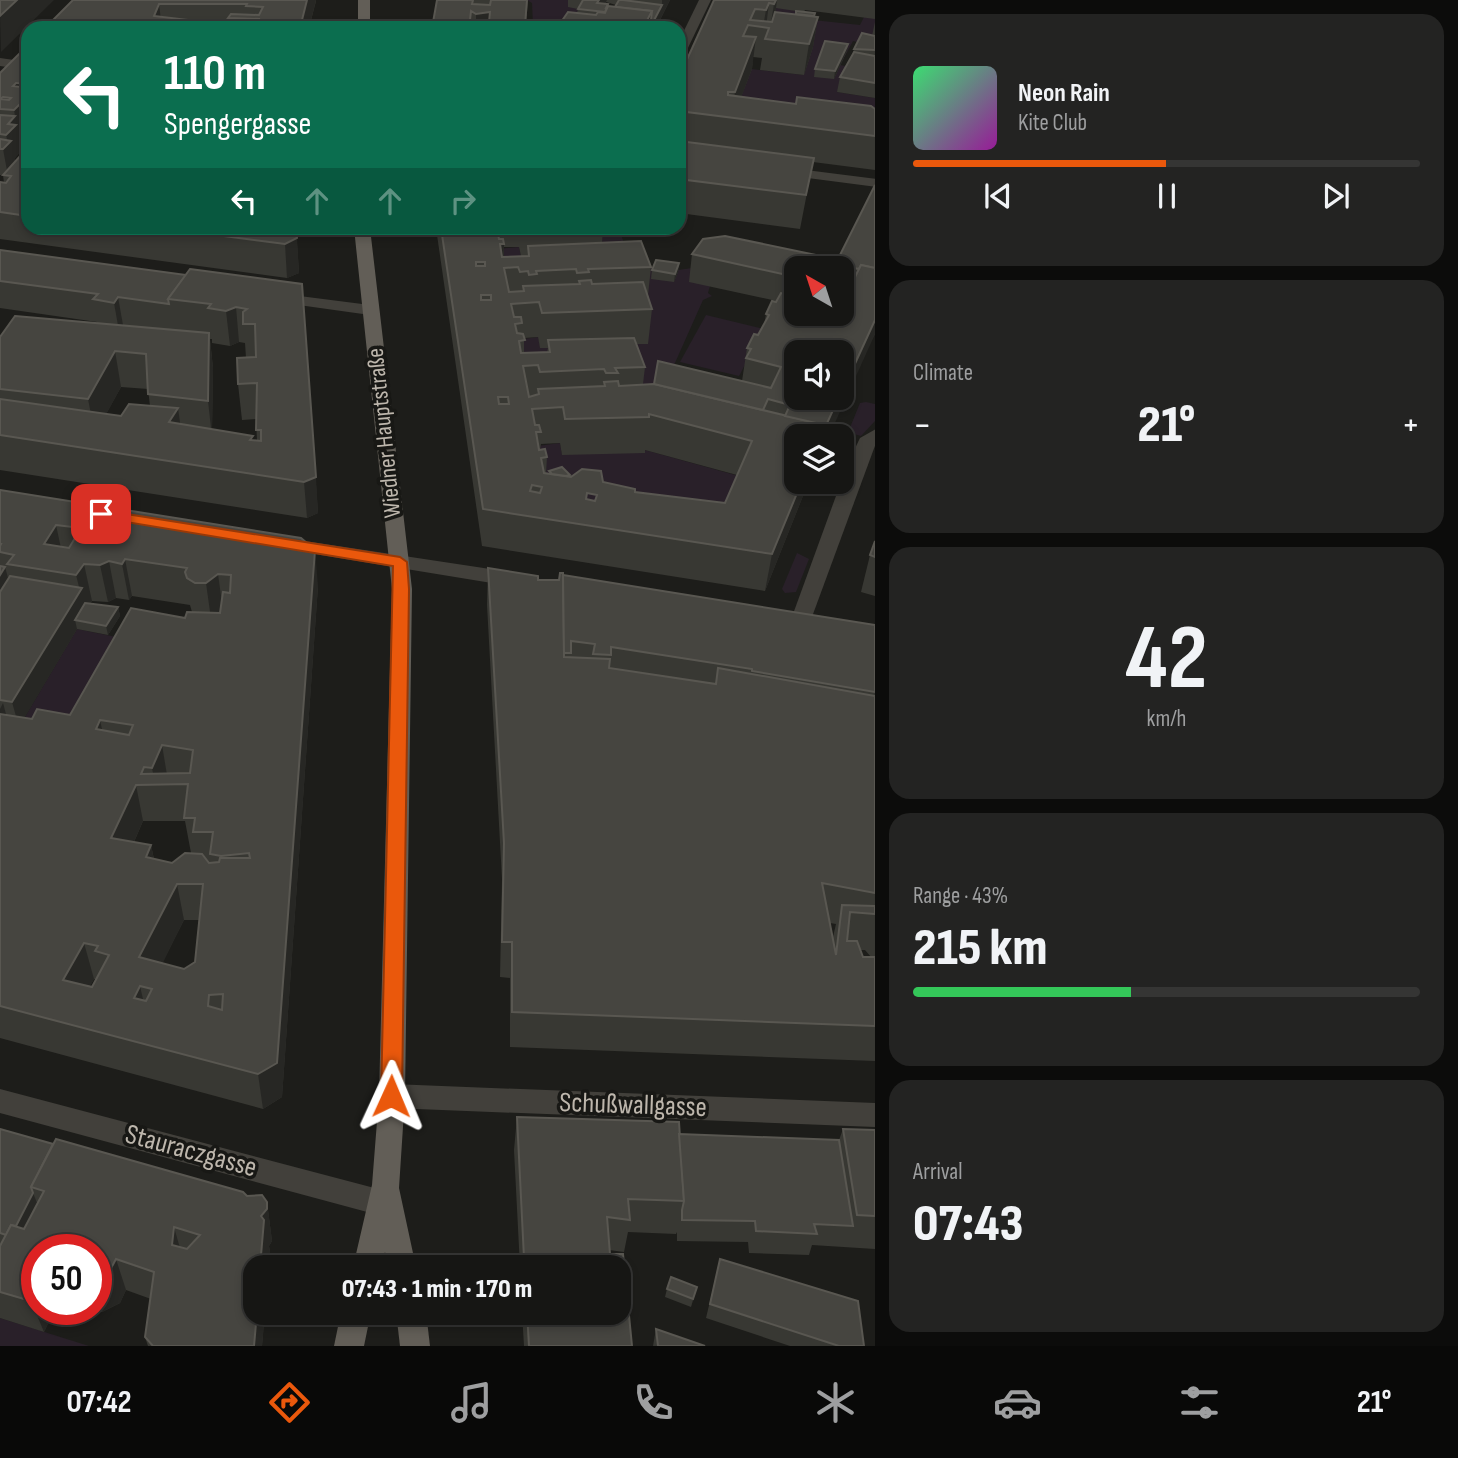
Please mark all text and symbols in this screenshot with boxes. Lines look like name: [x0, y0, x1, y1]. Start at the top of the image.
text: 110 m: [164, 45, 266, 104]
icon: left: [49, 49, 140, 140]
text: Neon Rain: [1018, 78, 1110, 109]
text: Spengergasse: [164, 105, 312, 144]
text: Kite Club: [1018, 109, 1087, 137]
icon: previous: [979, 177, 1017, 215]
icon: pause: [1148, 177, 1186, 215]
icon: next: [1317, 177, 1355, 215]
icon: left: [225, 182, 263, 220]
icon: ahead: [298, 182, 336, 220]
icon: ahead: [371, 182, 409, 220]
icon: right: [444, 182, 482, 220]
north arrow: [784, 256, 854, 326]
map controls: [784, 256, 854, 494]
button: sound: [784, 340, 854, 410]
street label: Wiedner Hauptstraße: [361, 347, 407, 519]
text: Climate: [913, 359, 973, 387]
text: 21°: [1138, 394, 1196, 457]
text: −: [913, 403, 932, 448]
text: +: [1401, 403, 1420, 448]
button: layers: [784, 424, 854, 494]
pin: [71, 484, 131, 544]
icon: arrive: [82, 495, 120, 533]
text: 42: [1125, 605, 1208, 714]
text: km/h: [1147, 705, 1186, 733]
text: Range · 43%: [913, 882, 1008, 910]
text: 215 km: [913, 917, 1047, 980]
position arrow: [354, 1059, 428, 1133]
street label: Schußwallgasse: [559, 1086, 707, 1124]
street label: Stauraczgasse: [122, 1118, 260, 1184]
text: Arrival: [913, 1158, 962, 1186]
text: 07:43: [913, 1193, 1024, 1256]
speed limit sign: 50: [21, 1234, 112, 1325]
text: 07:43 · 1 min · 170 m: [342, 1274, 532, 1305]
icon: directions: [265, 1378, 314, 1427]
icon: music: [447, 1378, 496, 1427]
icon: phone: [629, 1378, 678, 1427]
icon: climate: [811, 1378, 860, 1427]
icon: car: [993, 1378, 1042, 1427]
icon: filters: [1175, 1378, 1224, 1427]
text: 07:42: [67, 1383, 132, 1422]
text: 21°: [1357, 1383, 1391, 1422]

